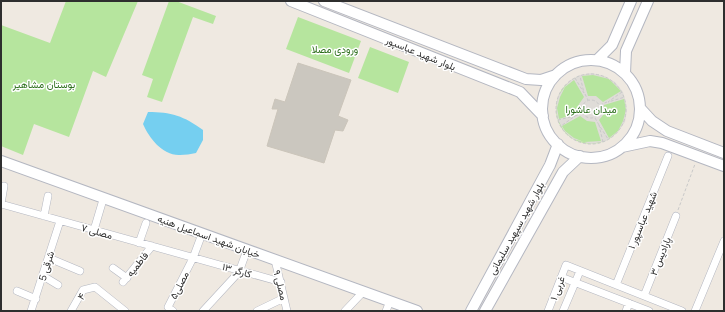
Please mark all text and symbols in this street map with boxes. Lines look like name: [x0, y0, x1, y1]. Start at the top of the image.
street label: بلوار شهید عباسپور: [383, 33, 458, 74]
park label: ورودی مصلا: [312, 43, 358, 56]
park label: بوستان مشاهیر: [12, 78, 75, 91]
park label: میدان عاشورا: [565, 103, 617, 116]
street label: بلوار شهید سپهبد سلیمانی: [486, 179, 548, 277]
street label: شهید عباسپور ۱: [625, 189, 661, 251]
street label: خیابان شهید اسماعیل هنیه: [156, 212, 262, 261]
street label: مصلی ۷: [80, 221, 114, 242]
street label: پارادیس ۳: [647, 235, 675, 278]
street label: شرقی 5: [36, 249, 57, 283]
street label: فاطمیه: [123, 249, 152, 279]
street label: کارگر ۱۳: [221, 260, 254, 281]
street label: مصلی ۹: [270, 268, 291, 302]
street label: مصلی۵: [167, 269, 192, 301]
street label: ۱ غربی: [547, 274, 568, 302]
street label: ۴: [74, 290, 89, 302]

